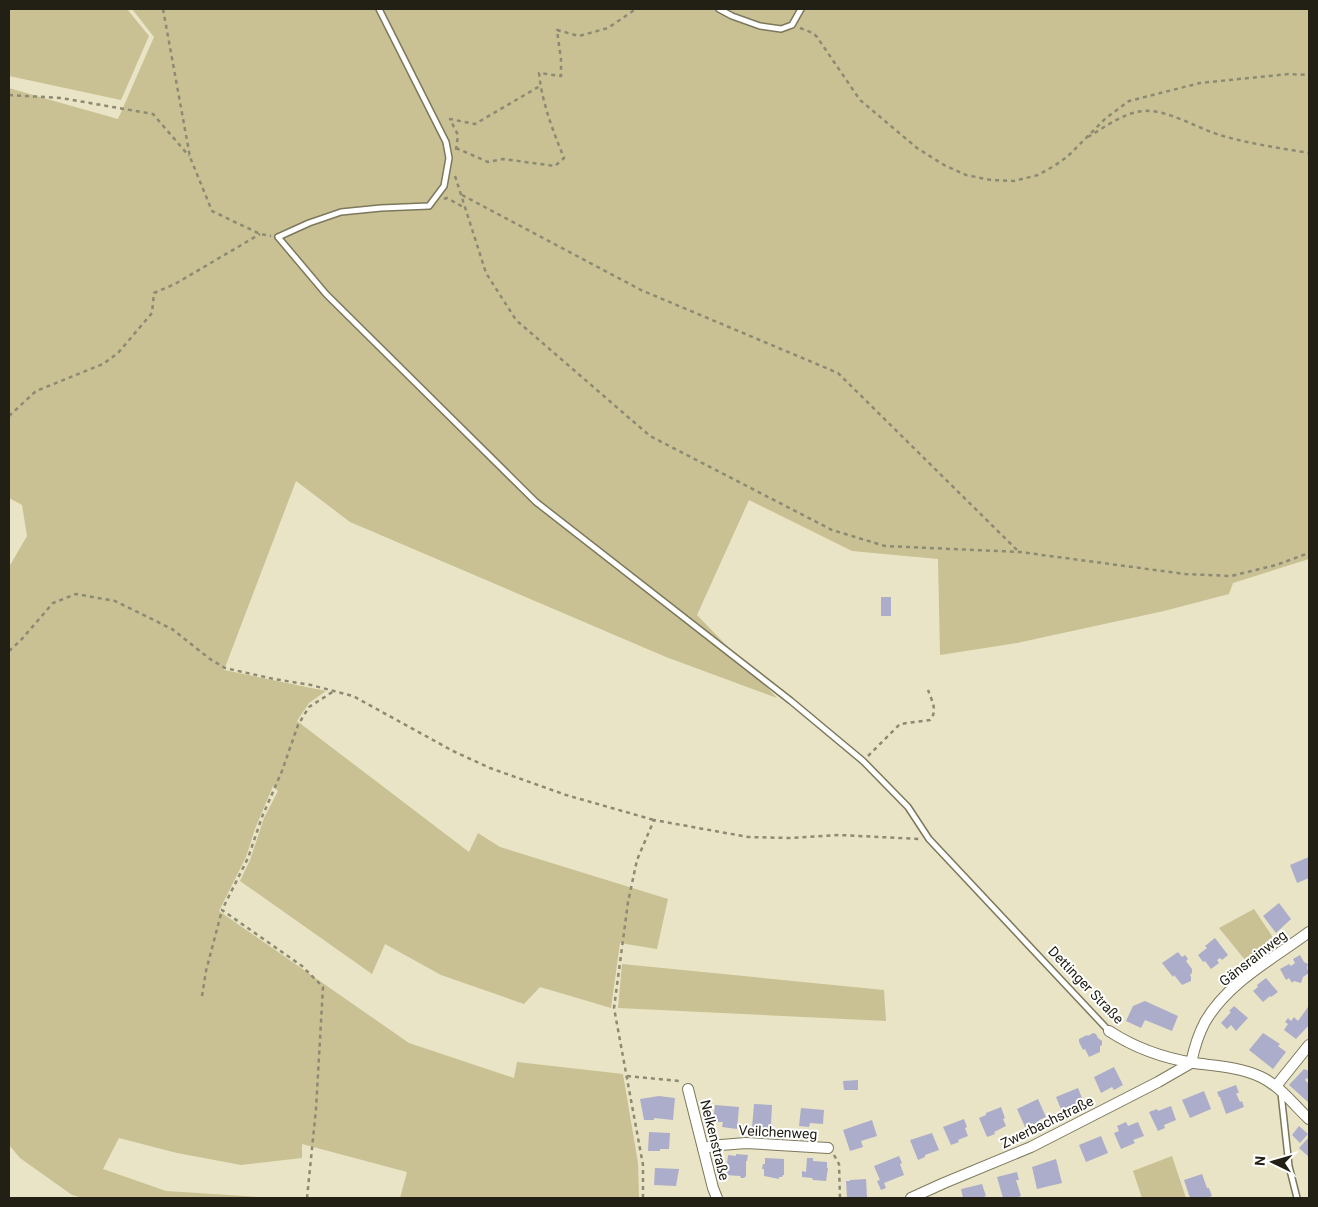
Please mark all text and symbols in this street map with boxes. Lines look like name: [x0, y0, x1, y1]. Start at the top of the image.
street label: Gänsrainweg: [1216, 927, 1290, 989]
street label: Dettinger Straße: [1045, 943, 1127, 1027]
street label: Zwerbachstraße: [998, 1093, 1096, 1151]
street label: Nelkenstraße: [697, 1098, 733, 1182]
street label: Veilchenweg: [738, 1122, 818, 1142]
north arrow: [1248, 1137, 1298, 1187]
text: N: [1252, 1155, 1268, 1166]

